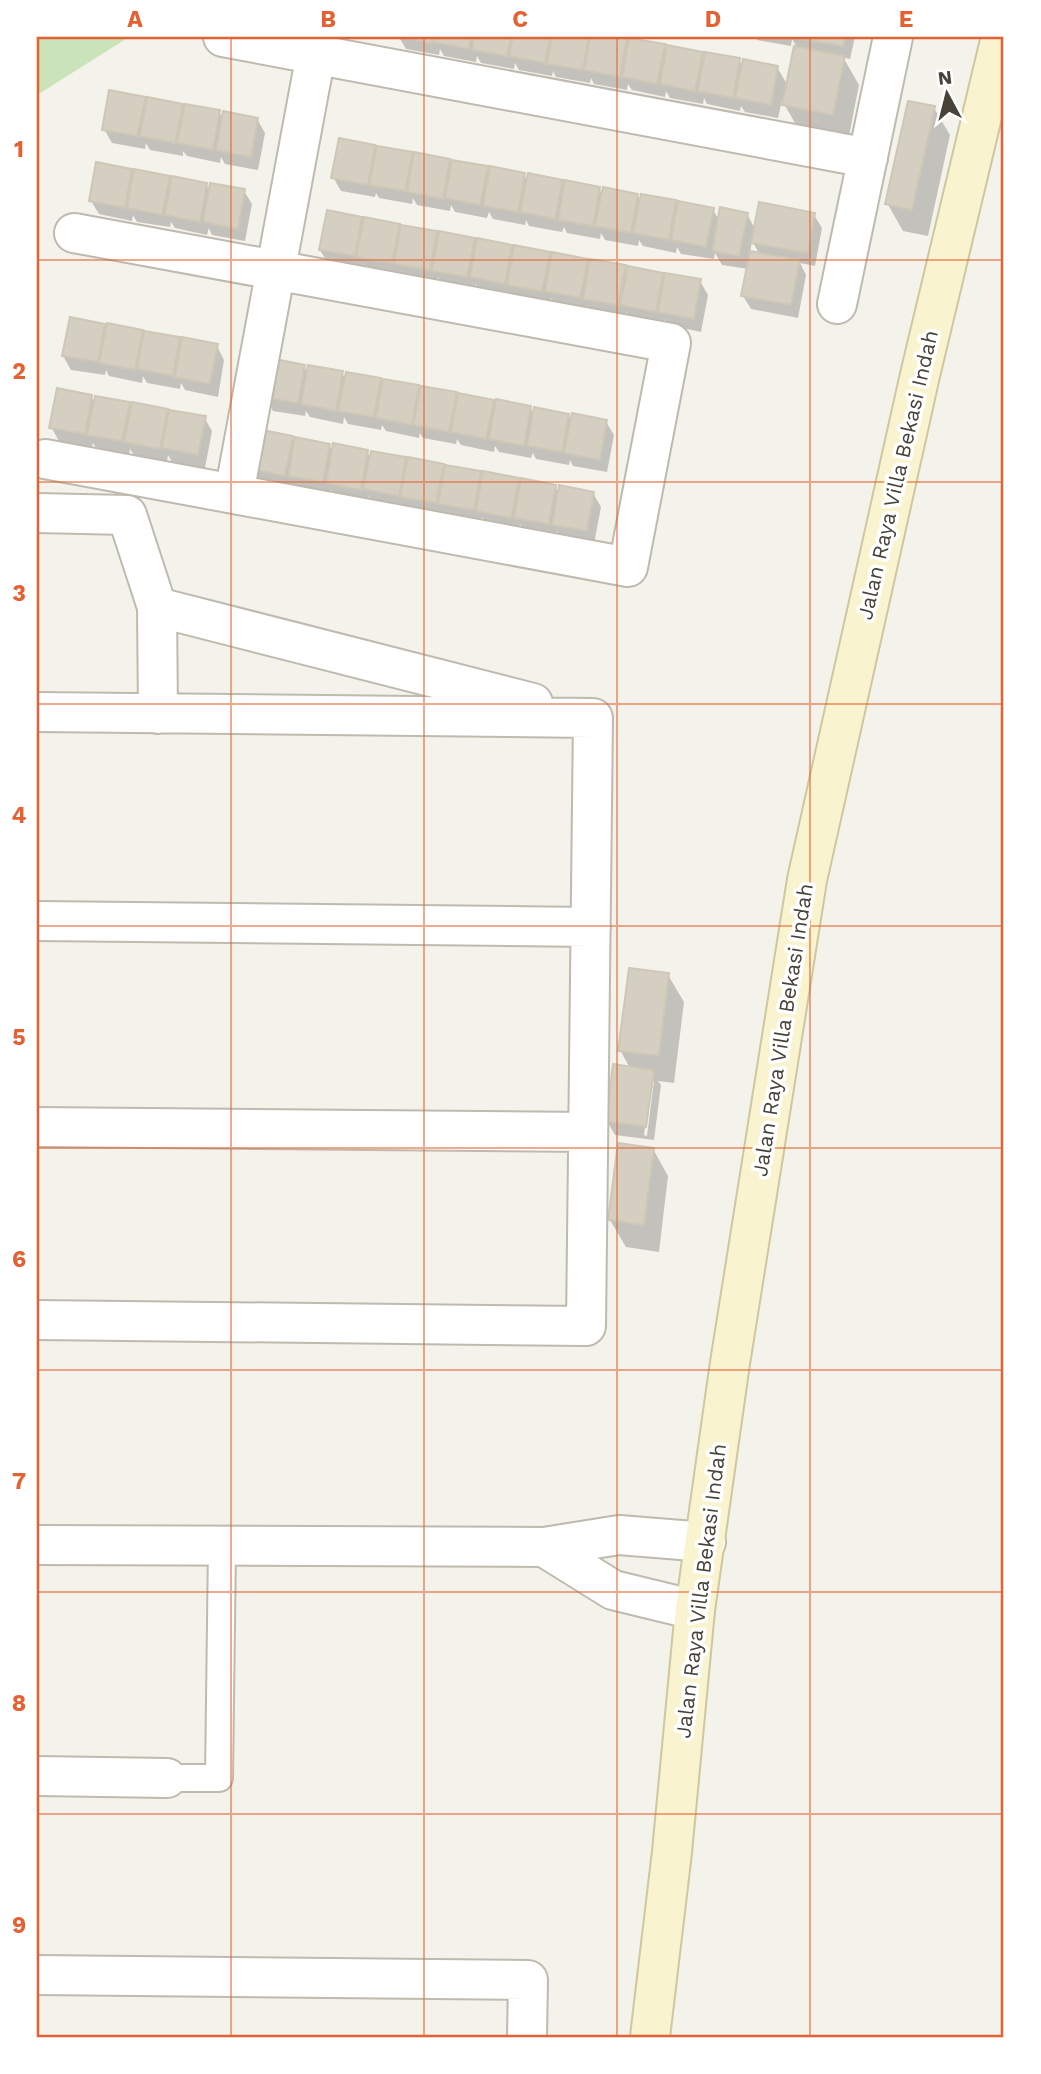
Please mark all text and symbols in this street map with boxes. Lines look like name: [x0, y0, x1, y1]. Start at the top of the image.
text: A: [127, 6, 143, 33]
text: B: [320, 6, 336, 33]
text: C: [512, 6, 528, 33]
text: D: [705, 6, 721, 33]
text: E: [899, 6, 913, 33]
north arrow: [912, 60, 982, 130]
text: N: [937, 65, 953, 90]
text: 1: [14, 136, 24, 163]
street label: Jalan Raya Villa Bekasi Indah: [852, 328, 943, 622]
text: 2: [12, 358, 26, 385]
text: 3: [12, 580, 26, 607]
text: 4: [12, 802, 27, 829]
street label: Jalan Raya Villa Bekasi Indah: [747, 882, 818, 1178]
text: 5: [12, 1024, 26, 1051]
text: 6: [12, 1246, 26, 1273]
street label: Jalan Raya Villa Bekasi Indah: [670, 1442, 731, 1740]
text: 7: [12, 1468, 26, 1495]
text: 8: [12, 1690, 26, 1717]
text: 9: [12, 1912, 26, 1939]

